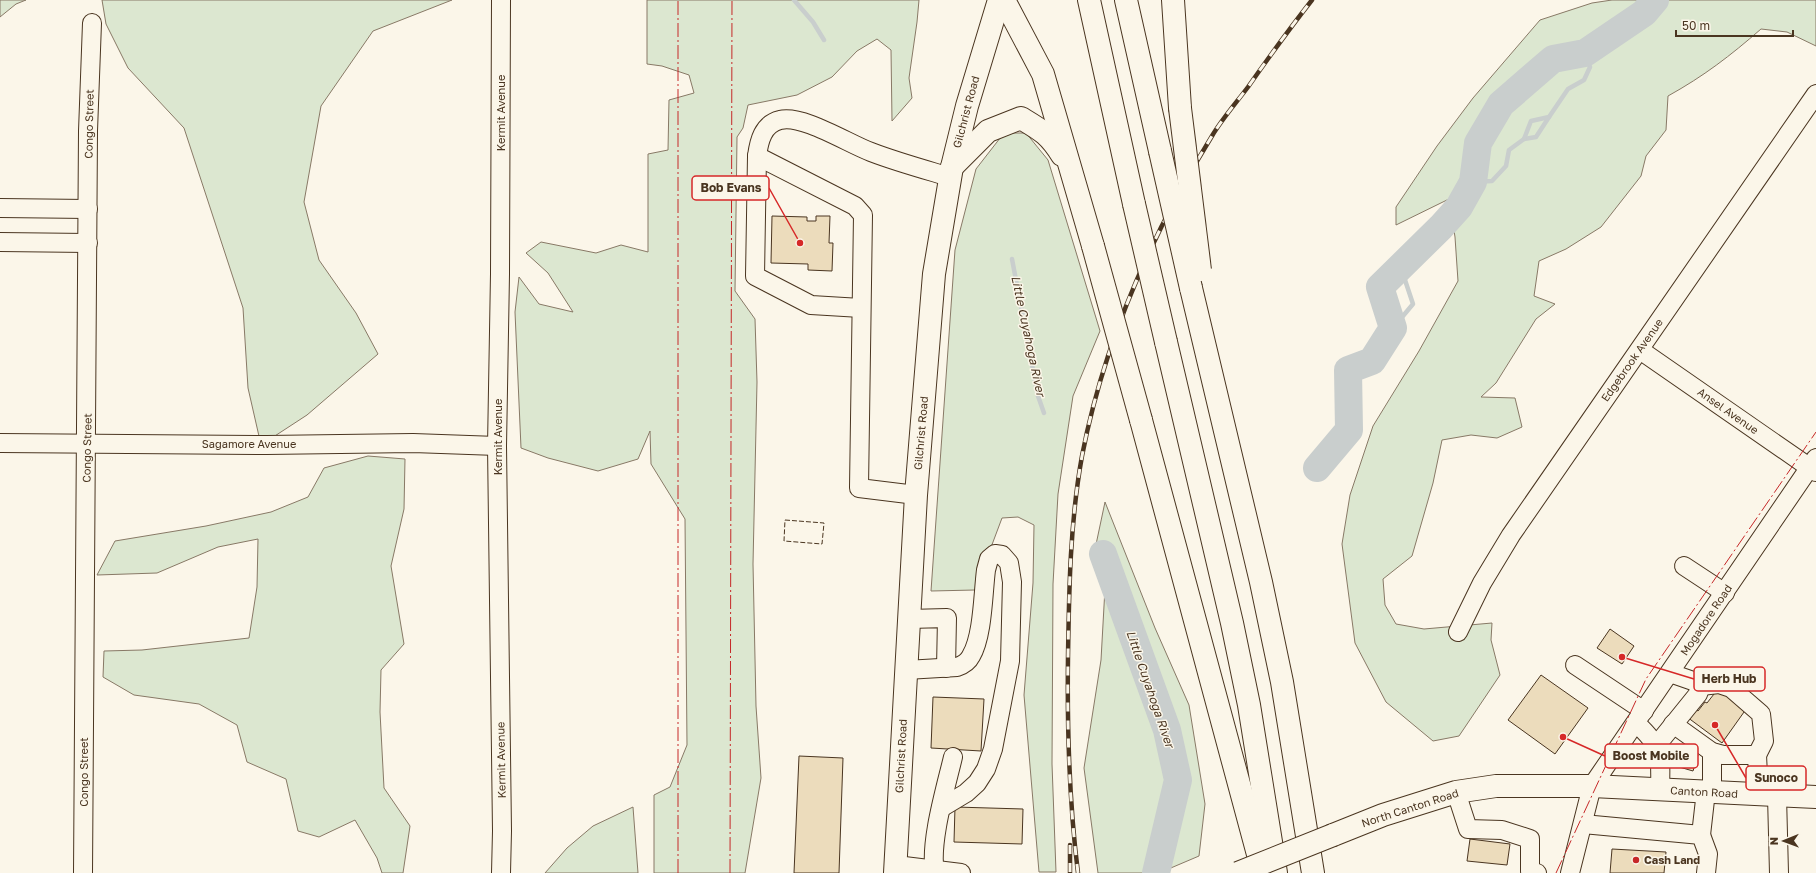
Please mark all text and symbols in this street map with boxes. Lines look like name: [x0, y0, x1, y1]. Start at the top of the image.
scale bar: [1676, 12, 1793, 38]
text: 50 m: [1682, 18, 1710, 33]
street label: Gilchrist Road: [950, 74, 981, 149]
street label: Kermit Avenue: [494, 75, 507, 151]
street label: Congo Street: [81, 89, 96, 159]
callout: Bob Evans: [692, 176, 769, 200]
text: Bob Evans: [700, 180, 762, 195]
water label: Little Cuyahoga River: [1008, 274, 1049, 400]
street label: Edgebrook Avenue: [1598, 316, 1665, 404]
street label: Ansel Avenue: [1695, 385, 1761, 436]
street label: Gilchrist Road: [911, 396, 930, 470]
street label: Kermit Avenue: [491, 399, 504, 475]
street label: Congo Street: [79, 413, 94, 483]
street label: Sagamore Avenue: [202, 437, 296, 450]
street label: Mogadore Road: [1677, 582, 1734, 658]
water label: Little Cuyahoga River: [1123, 628, 1178, 752]
callout: Herb Hub: [1694, 667, 1765, 691]
text: Herb Hub: [1702, 671, 1757, 686]
street label: Gilchrist Road: [892, 719, 909, 793]
street label: Kermit Avenue: [493, 722, 508, 798]
street label: Congo Street: [77, 737, 90, 807]
callout: Boost Mobile: [1605, 744, 1698, 768]
text: Boost Mobile: [1613, 748, 1689, 763]
callout: Sunoco: [1746, 766, 1806, 790]
text: Sunoco: [1754, 770, 1798, 785]
street label: Canton Road: [1670, 783, 1738, 800]
street label: North Canton Road: [1360, 786, 1460, 829]
north arrow: [1764, 821, 1804, 861]
text: N: [1767, 837, 1780, 845]
place label: Cash Land: [1644, 853, 1700, 866]
marker: Cash Land: [1631, 855, 1641, 865]

